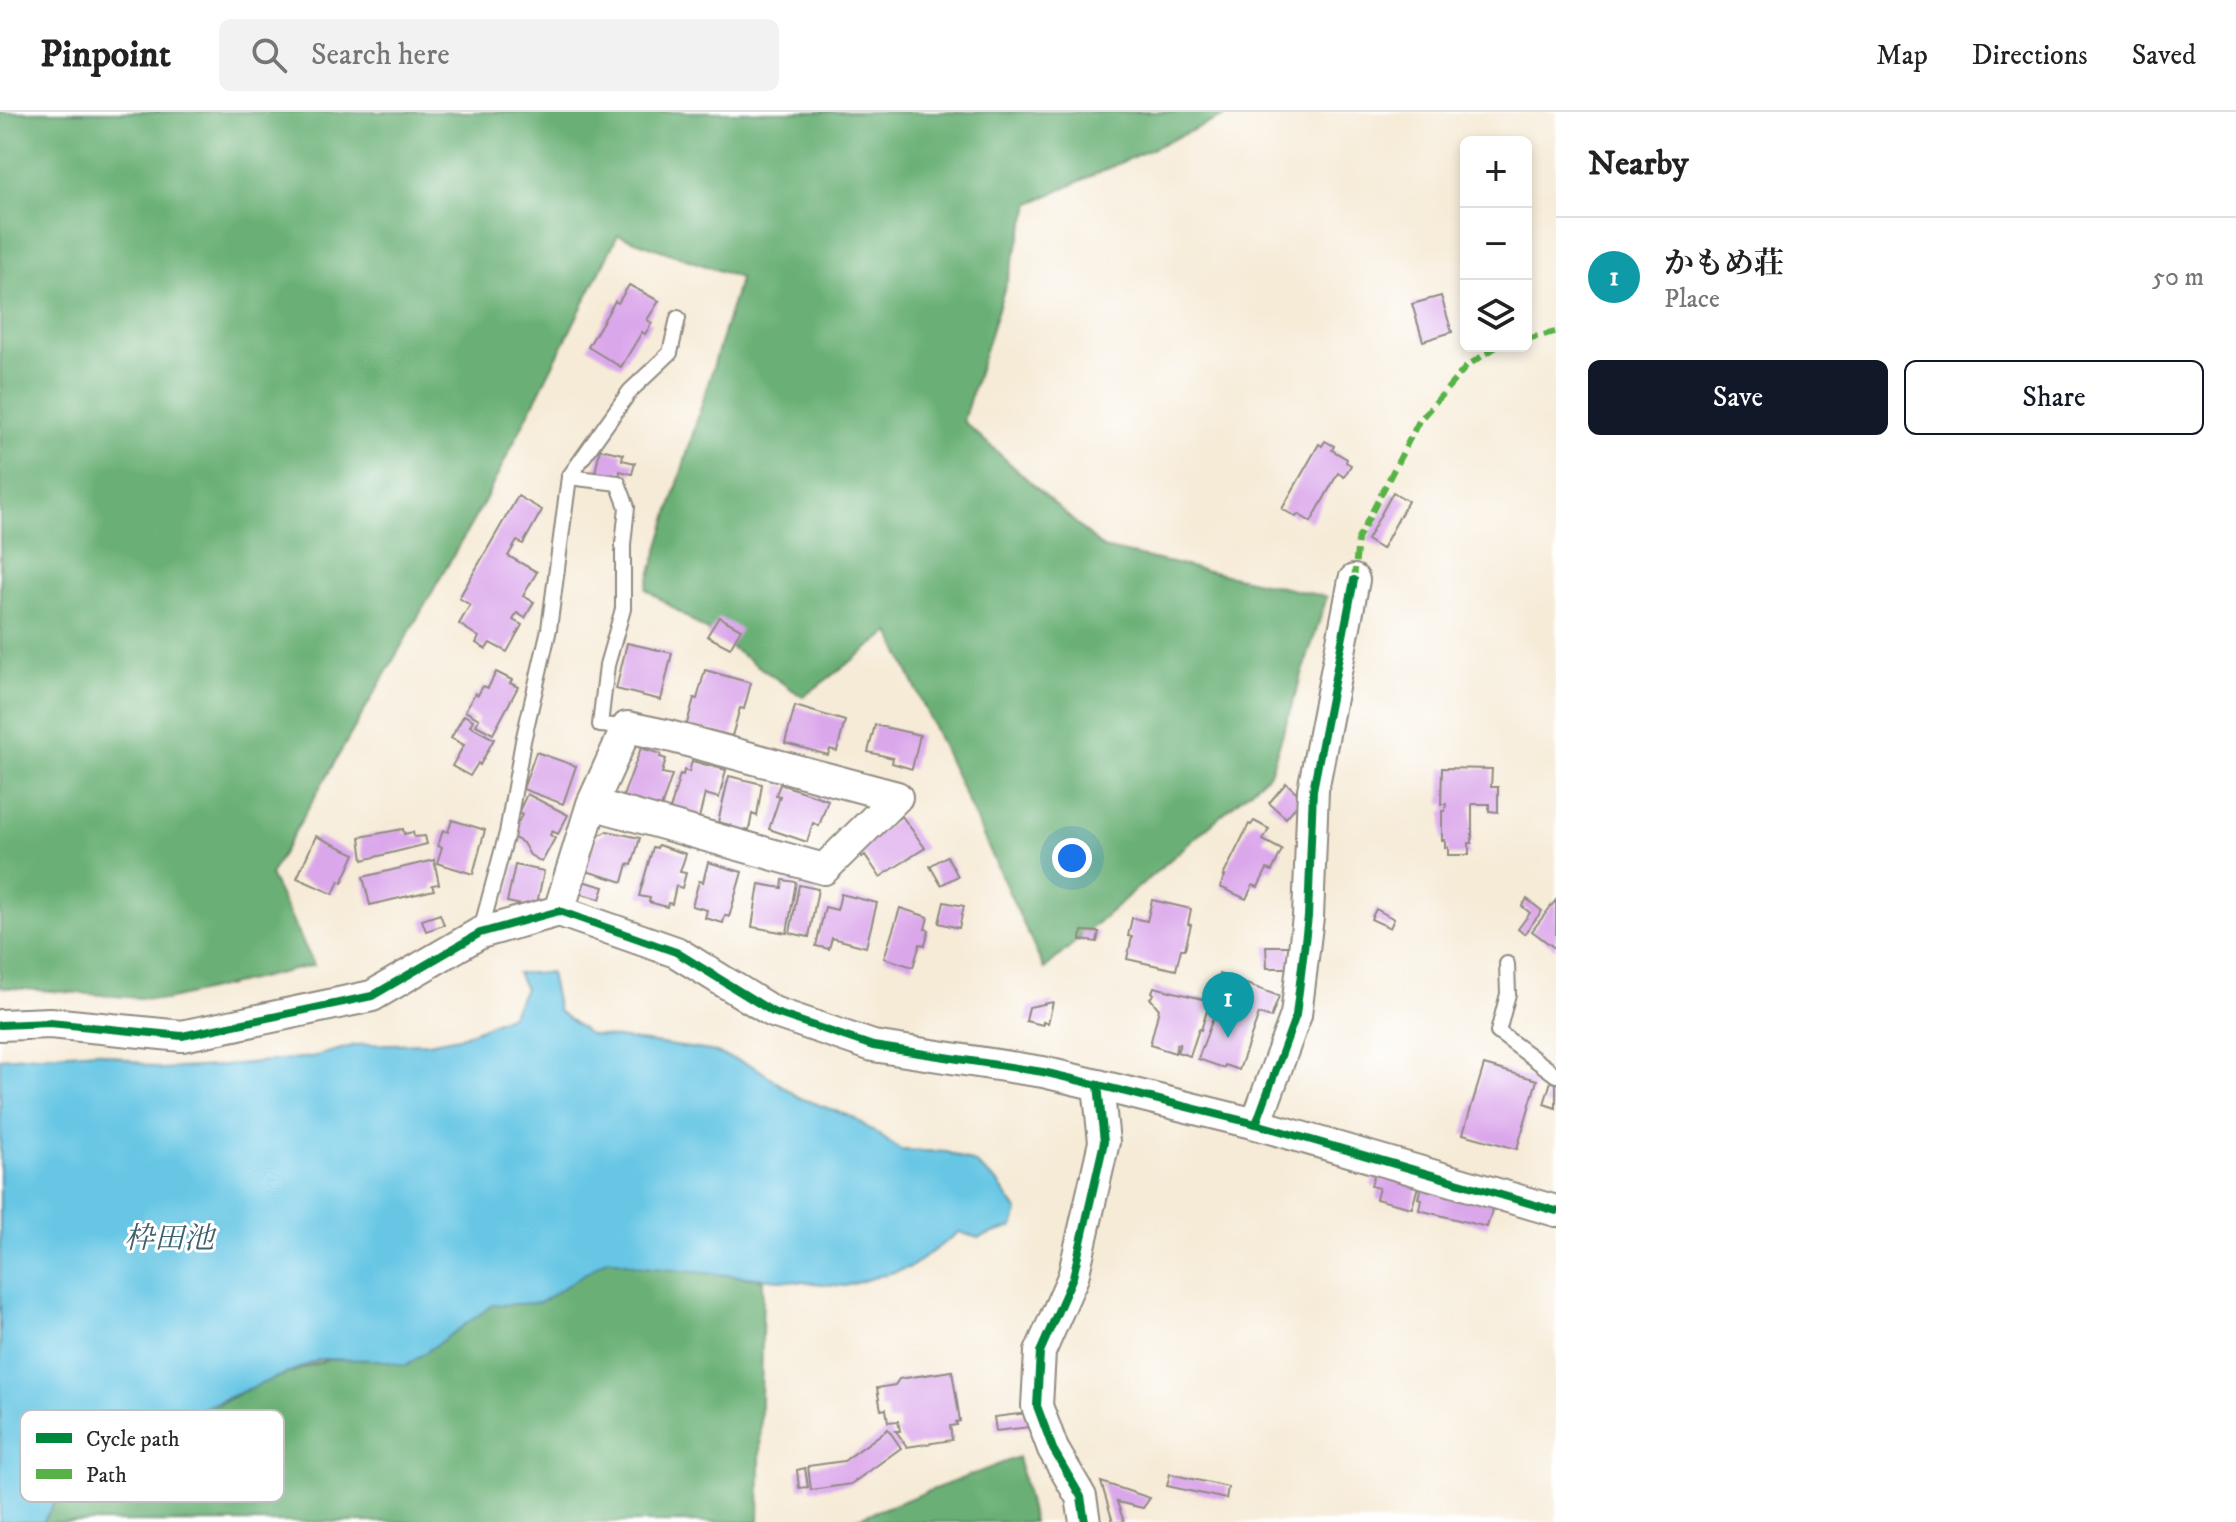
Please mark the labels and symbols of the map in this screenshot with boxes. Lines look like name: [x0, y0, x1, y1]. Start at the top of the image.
your location: [1052, 838, 1092, 878]
pin: 1: [1202, 972, 1254, 1038]
water label: 枠田池: [124, 1221, 217, 1258]
legend: [20, 1410, 284, 1502]
text: Cycle path: [86, 1426, 180, 1453]
text: Path: [86, 1462, 127, 1489]

